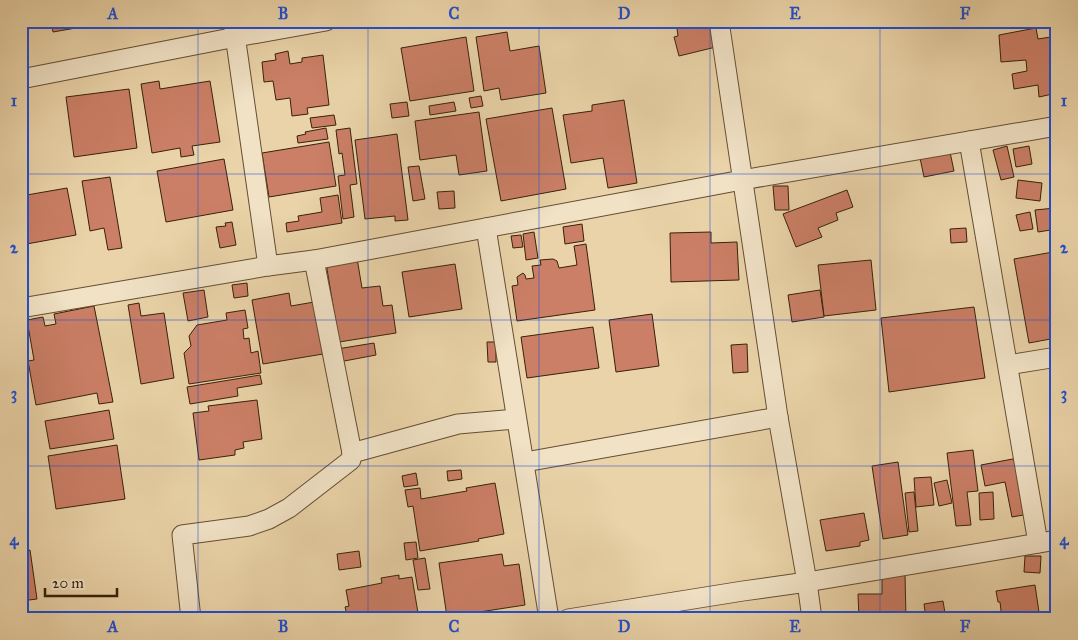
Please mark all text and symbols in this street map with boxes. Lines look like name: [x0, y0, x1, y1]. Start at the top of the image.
text: A: [107, 4, 119, 23]
text: B: [278, 4, 288, 23]
text: C: [449, 4, 460, 23]
text: D: [618, 4, 631, 23]
text: E: [789, 4, 801, 23]
text: F: [960, 4, 971, 23]
text: 1: [11, 91, 18, 110]
text: 1: [1061, 91, 1068, 110]
text: 2: [10, 238, 19, 257]
text: 2: [1060, 238, 1069, 257]
text: 3: [11, 384, 17, 404]
text: 3: [1061, 384, 1067, 404]
text: 4: [10, 530, 20, 550]
text: 4: [1060, 530, 1070, 550]
scale bar: [45, 565, 118, 597]
text: 20 m: [52, 574, 84, 592]
text: A: [107, 617, 119, 636]
text: B: [278, 617, 288, 636]
text: C: [449, 617, 460, 636]
text: D: [618, 617, 631, 636]
text: E: [789, 617, 801, 636]
text: F: [960, 617, 971, 636]

